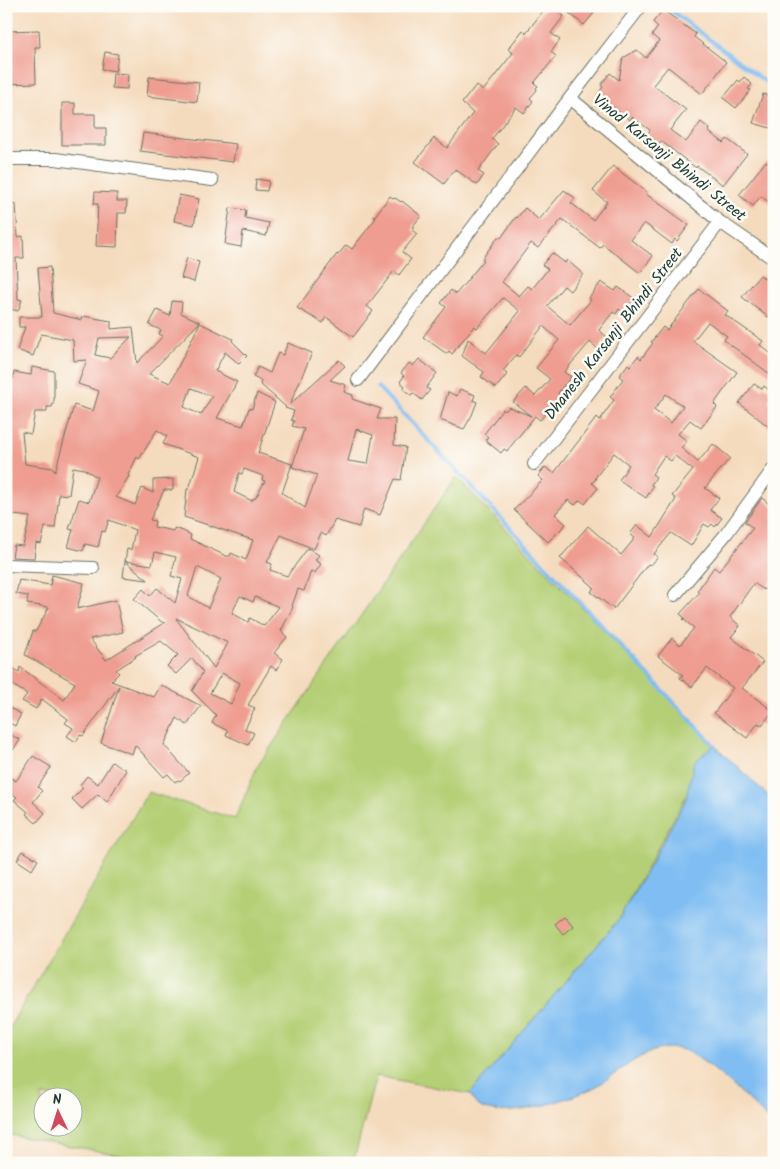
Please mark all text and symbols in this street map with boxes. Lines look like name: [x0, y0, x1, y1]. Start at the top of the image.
street label: Vinod Karsanji Bhindi Street: [587, 88, 752, 229]
street label: Dhanesh Karsanji Bhindi Street: [539, 242, 690, 426]
north arrow: [32, 1086, 82, 1136]
text: N: [52, 1089, 62, 1111]

